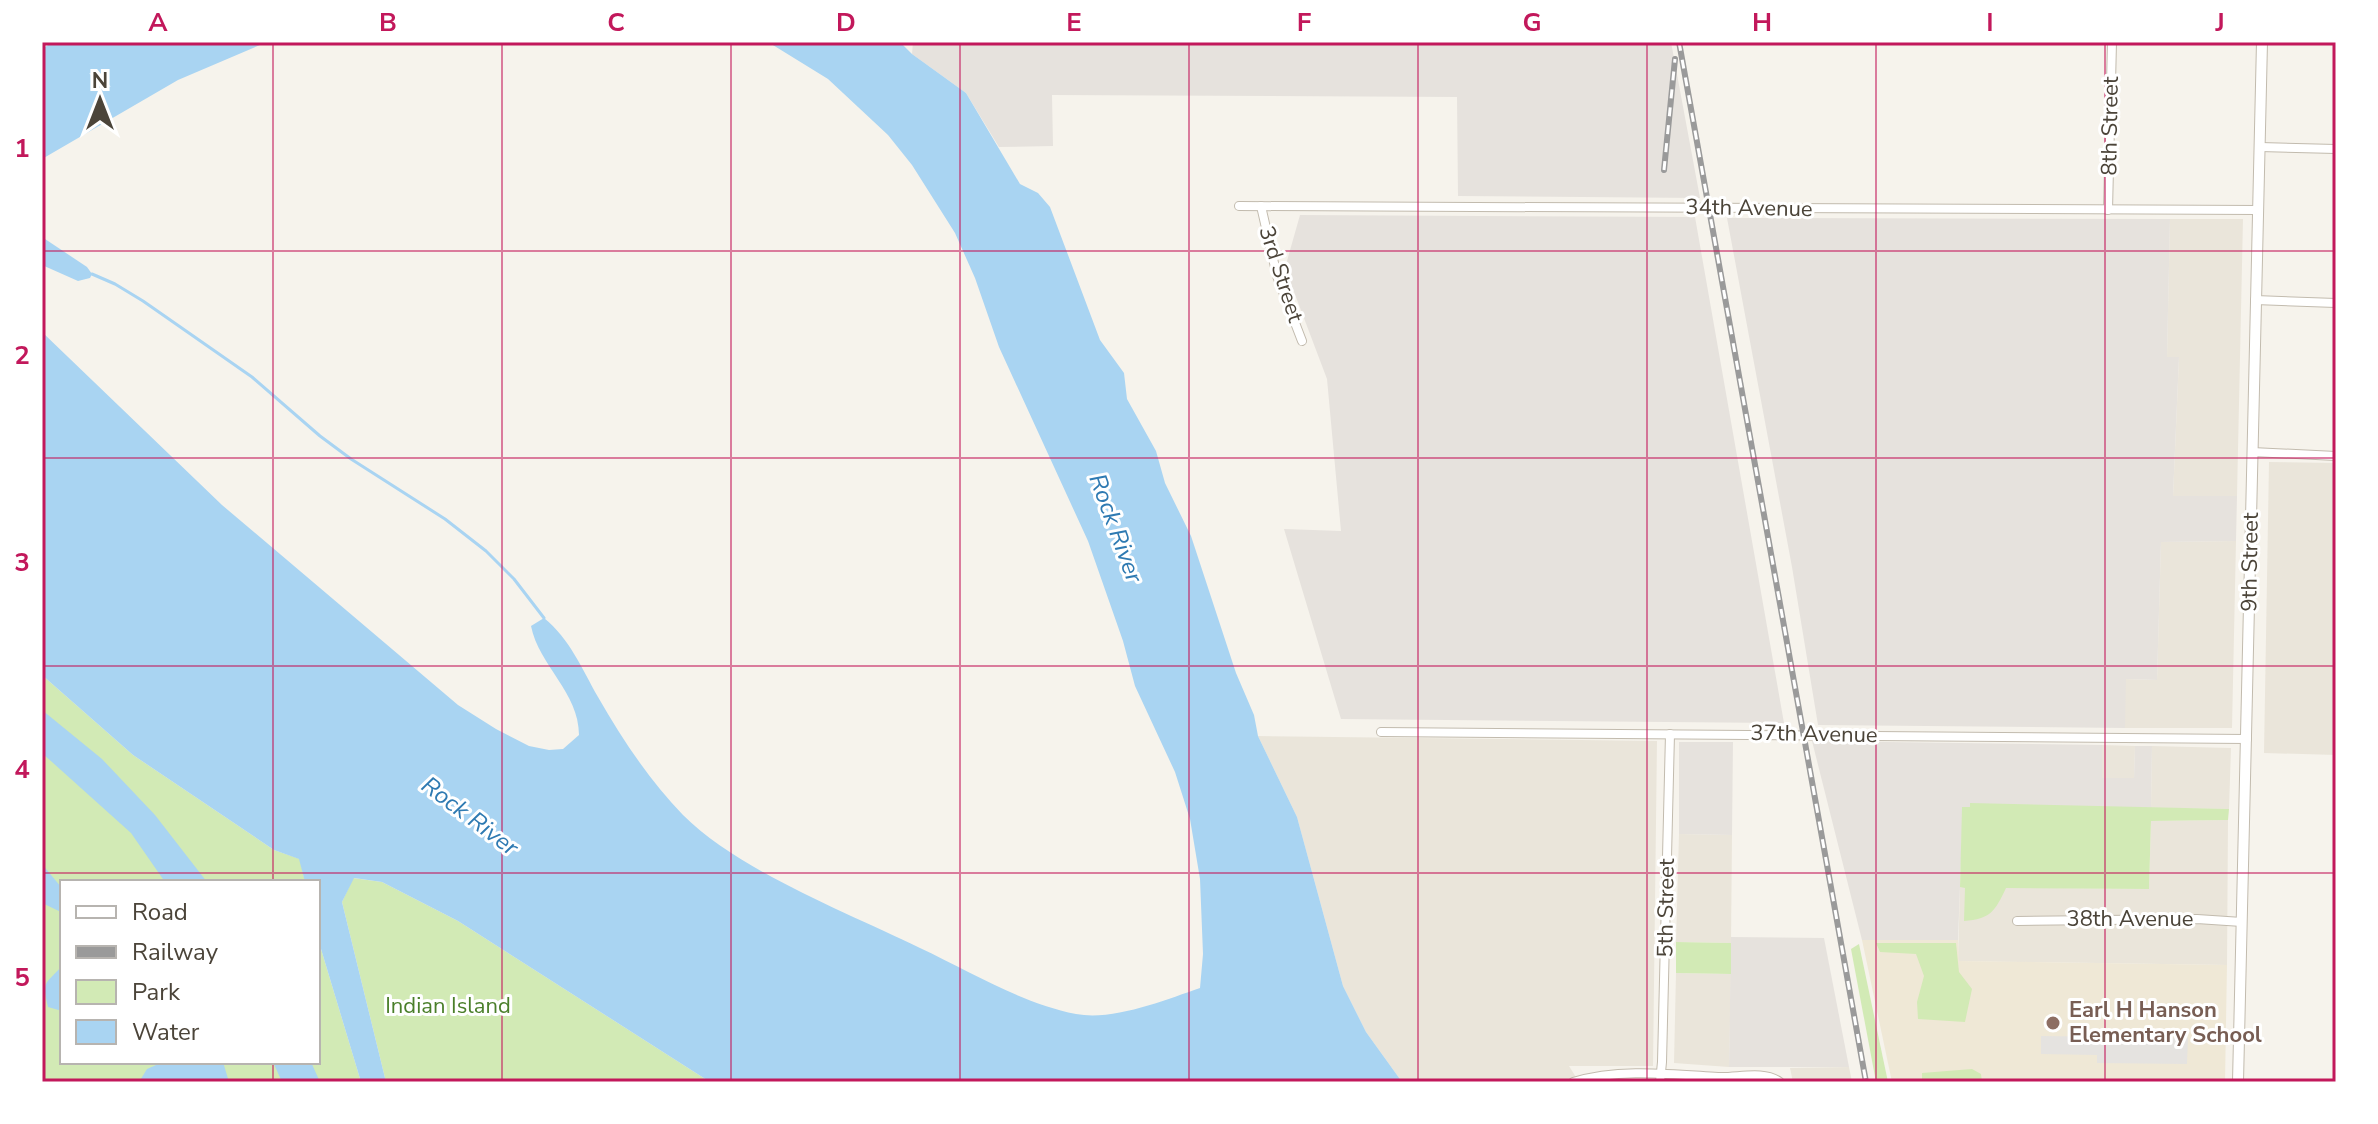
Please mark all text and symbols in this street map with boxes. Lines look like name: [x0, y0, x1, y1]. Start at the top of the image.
text: A: [148, 5, 168, 40]
text: B: [379, 5, 397, 40]
text: C: [607, 5, 625, 40]
text: D: [836, 5, 856, 40]
text: E: [1066, 5, 1082, 40]
text: F: [1297, 5, 1311, 40]
text: G: [1522, 5, 1542, 40]
text: H: [1752, 5, 1772, 40]
text: I: [1986, 5, 1994, 40]
text: J: [2214, 5, 2225, 40]
north arrow: [60, 60, 140, 140]
text: N: [92, 66, 108, 96]
street label: 8th Street: [2094, 76, 2126, 176]
text: 1: [14, 131, 30, 166]
street label: 34th Avenue: [1685, 192, 1813, 224]
street label: 3rd Street: [1251, 222, 1311, 326]
text: 2: [14, 338, 30, 373]
water label: Rock River: [1082, 469, 1151, 588]
street label: 9th Street: [2234, 512, 2266, 612]
text: 3: [14, 545, 30, 580]
street label: 37th Avenue: [1750, 718, 1878, 750]
text: 4: [14, 752, 30, 787]
water label: Rock River: [415, 769, 526, 864]
street label: 5th Street: [1650, 858, 1682, 958]
legend: [60, 880, 320, 1064]
text: Road: [132, 896, 188, 928]
street label: 38th Avenue: [2066, 904, 2194, 934]
text: Railway: [132, 936, 219, 968]
text: 5: [14, 960, 30, 995]
text: Park: [132, 976, 181, 1008]
park label: Indian Island: [385, 991, 511, 1021]
place label: Earl H Hanson Elementary School: [2069, 995, 2262, 1050]
marker: Earl H Hanson Elementary School: [2044, 1014, 2062, 1032]
text: Water: [132, 1016, 200, 1048]

